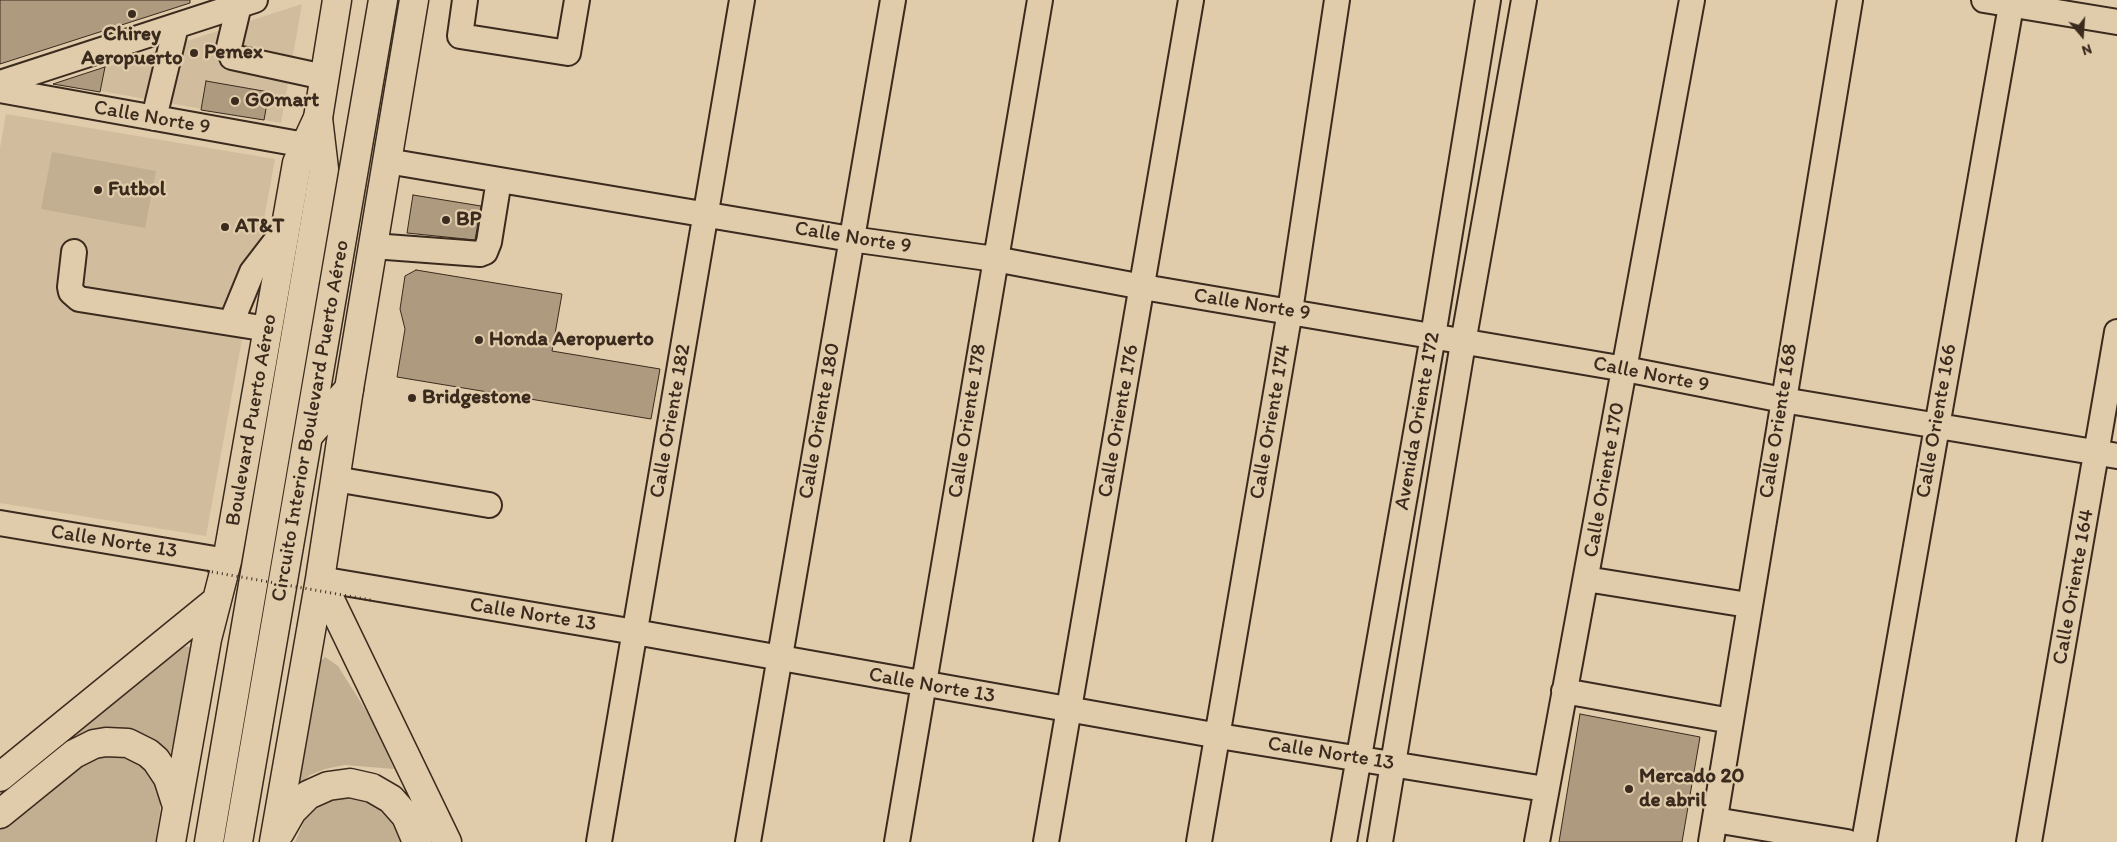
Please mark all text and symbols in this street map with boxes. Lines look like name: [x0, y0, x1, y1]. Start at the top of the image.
marker: Chirey Aeropuerto: [126, 8, 138, 20]
north arrow: [2057, 10, 2107, 60]
place label: Chirey Aeropuerto: [81, 22, 183, 72]
place label: Pemex: [204, 40, 263, 66]
text: N: [2080, 40, 2094, 59]
marker: Pemex: [188, 47, 200, 59]
place label: GOmart: [245, 88, 319, 114]
street label: Calle Norte 9: [92, 95, 212, 141]
marker: GOmart: [229, 95, 241, 107]
place label: Futbol: [108, 177, 166, 203]
marker: Futbol: [92, 184, 104, 196]
place label: BP: [456, 207, 482, 233]
place label: AT&T: [235, 214, 284, 240]
marker: BP: [440, 214, 452, 226]
street label: Calle Norte 9: [793, 216, 913, 260]
marker: AT&T: [219, 221, 231, 233]
street label: Circuito Interior Boulevard Puerto Aéreo: [267, 238, 355, 604]
street label: Calle Norte 9: [1192, 283, 1312, 327]
street label: Boulevard Puerto Aéreo: [221, 312, 283, 528]
place label: Honda Aeropuerto: [489, 327, 654, 353]
street label: Avenida Oriente 172: [1390, 330, 1446, 512]
marker: Honda Aeropuerto: [473, 334, 485, 346]
street label: Calle Oriente 180: [794, 341, 846, 501]
street label: Calle Oriente 182: [645, 342, 697, 500]
street label: Calle Oriente 178: [943, 342, 993, 500]
street label: Calle Oriente 176: [1093, 342, 1145, 500]
street label: Calle Oriente 168: [1754, 342, 1804, 500]
street label: Calle Oriente 166: [1911, 342, 1963, 500]
street label: Calle Oriente 174: [1245, 343, 1297, 501]
street label: Calle Norte 9: [1591, 351, 1711, 399]
place label: Bridgestone: [422, 385, 531, 411]
marker: Bridgestone: [406, 392, 418, 404]
street label: Calle Oriente 170: [1579, 401, 1631, 559]
street label: Calle Oriente 164: [2048, 507, 2100, 667]
street label: Calle Norte 13: [49, 520, 179, 564]
street label: Calle Norte 13: [468, 593, 598, 637]
street label: Calle Norte 13: [867, 662, 997, 710]
street label: Calle Norte 13: [1266, 732, 1396, 776]
place label: Mercado 20 de abril: [1639, 764, 1745, 814]
marker: Mercado 20 de abril: [1623, 783, 1635, 795]

